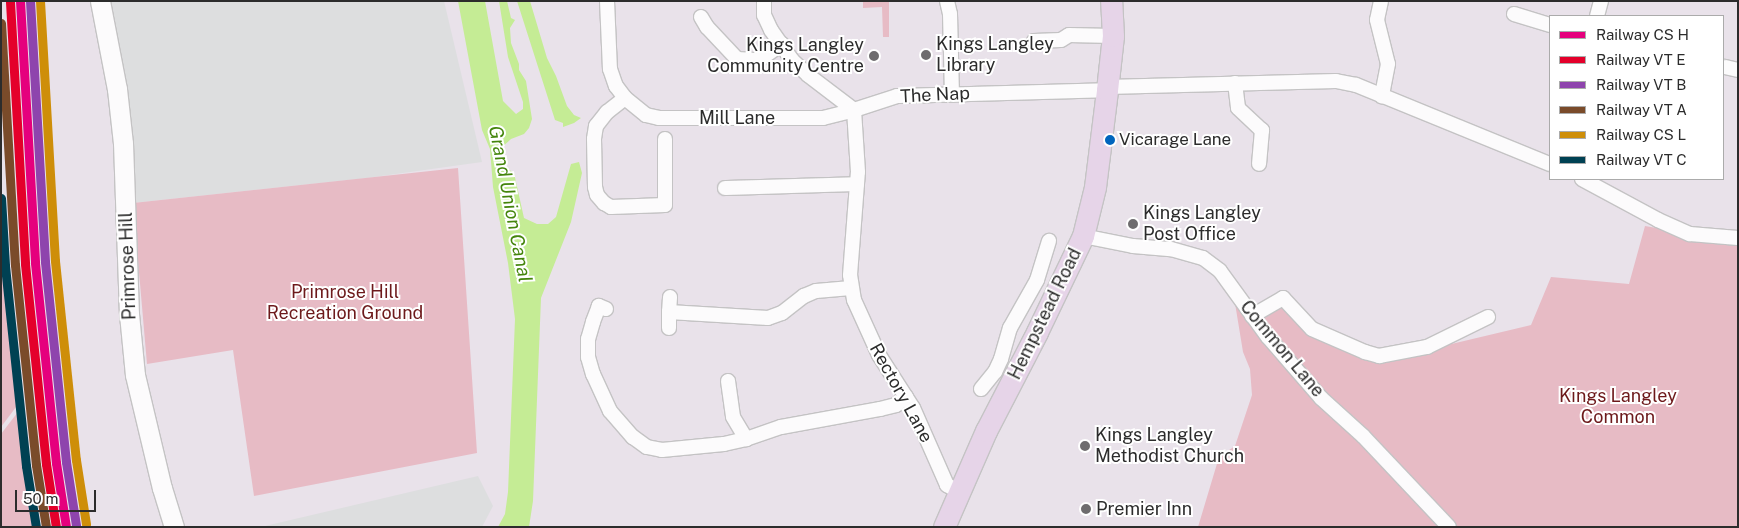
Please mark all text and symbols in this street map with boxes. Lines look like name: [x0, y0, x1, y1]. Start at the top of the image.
legend: [1549, 15, 1724, 180]
text: Railway CS H: [1596, 26, 1689, 43]
place label: Kings Langley Library: [936, 34, 1054, 76]
place label: Kings Langley Community Centre: [707, 35, 864, 78]
marker: Kings Langley Library: [920, 49, 932, 61]
marker: Kings Langley Community Centre: [868, 50, 880, 62]
text: Railway VT E: [1596, 51, 1686, 68]
text: Railway VT B: [1596, 76, 1686, 93]
street label: The Nap: [900, 82, 970, 108]
text: Railway VT A: [1596, 101, 1687, 118]
street label: Mill Lane: [699, 107, 775, 129]
water label: Grand Union Canal: [484, 124, 536, 284]
text: Railway CS L: [1596, 126, 1686, 143]
place label: Vicarage Lane: [1119, 130, 1231, 150]
marker: Vicarage Lane: [1105, 135, 1115, 145]
text: Railway VT C: [1596, 151, 1687, 168]
place label: Kings Langley Post Office: [1143, 203, 1261, 245]
street label: Primrose Hill: [115, 211, 141, 321]
marker: Kings Langley Post Office: [1127, 218, 1139, 230]
street label: Hempstead Road: [1004, 245, 1086, 383]
park label: Primrose Hill Recreation Ground: [267, 282, 423, 324]
street label: Common Lane: [1235, 296, 1329, 402]
street label: Rectory Lane: [865, 340, 937, 446]
park label: Kings Langley Common: [1559, 386, 1677, 428]
place label: Kings Langley Methodist Church: [1095, 425, 1244, 468]
marker: Kings Langley Methodist Church: [1079, 440, 1091, 452]
scale bar: [18, 480, 99, 512]
text: 50 m: [23, 490, 58, 507]
place label: Premier Inn: [1096, 498, 1192, 520]
marker: Premier Inn: [1080, 503, 1092, 515]

